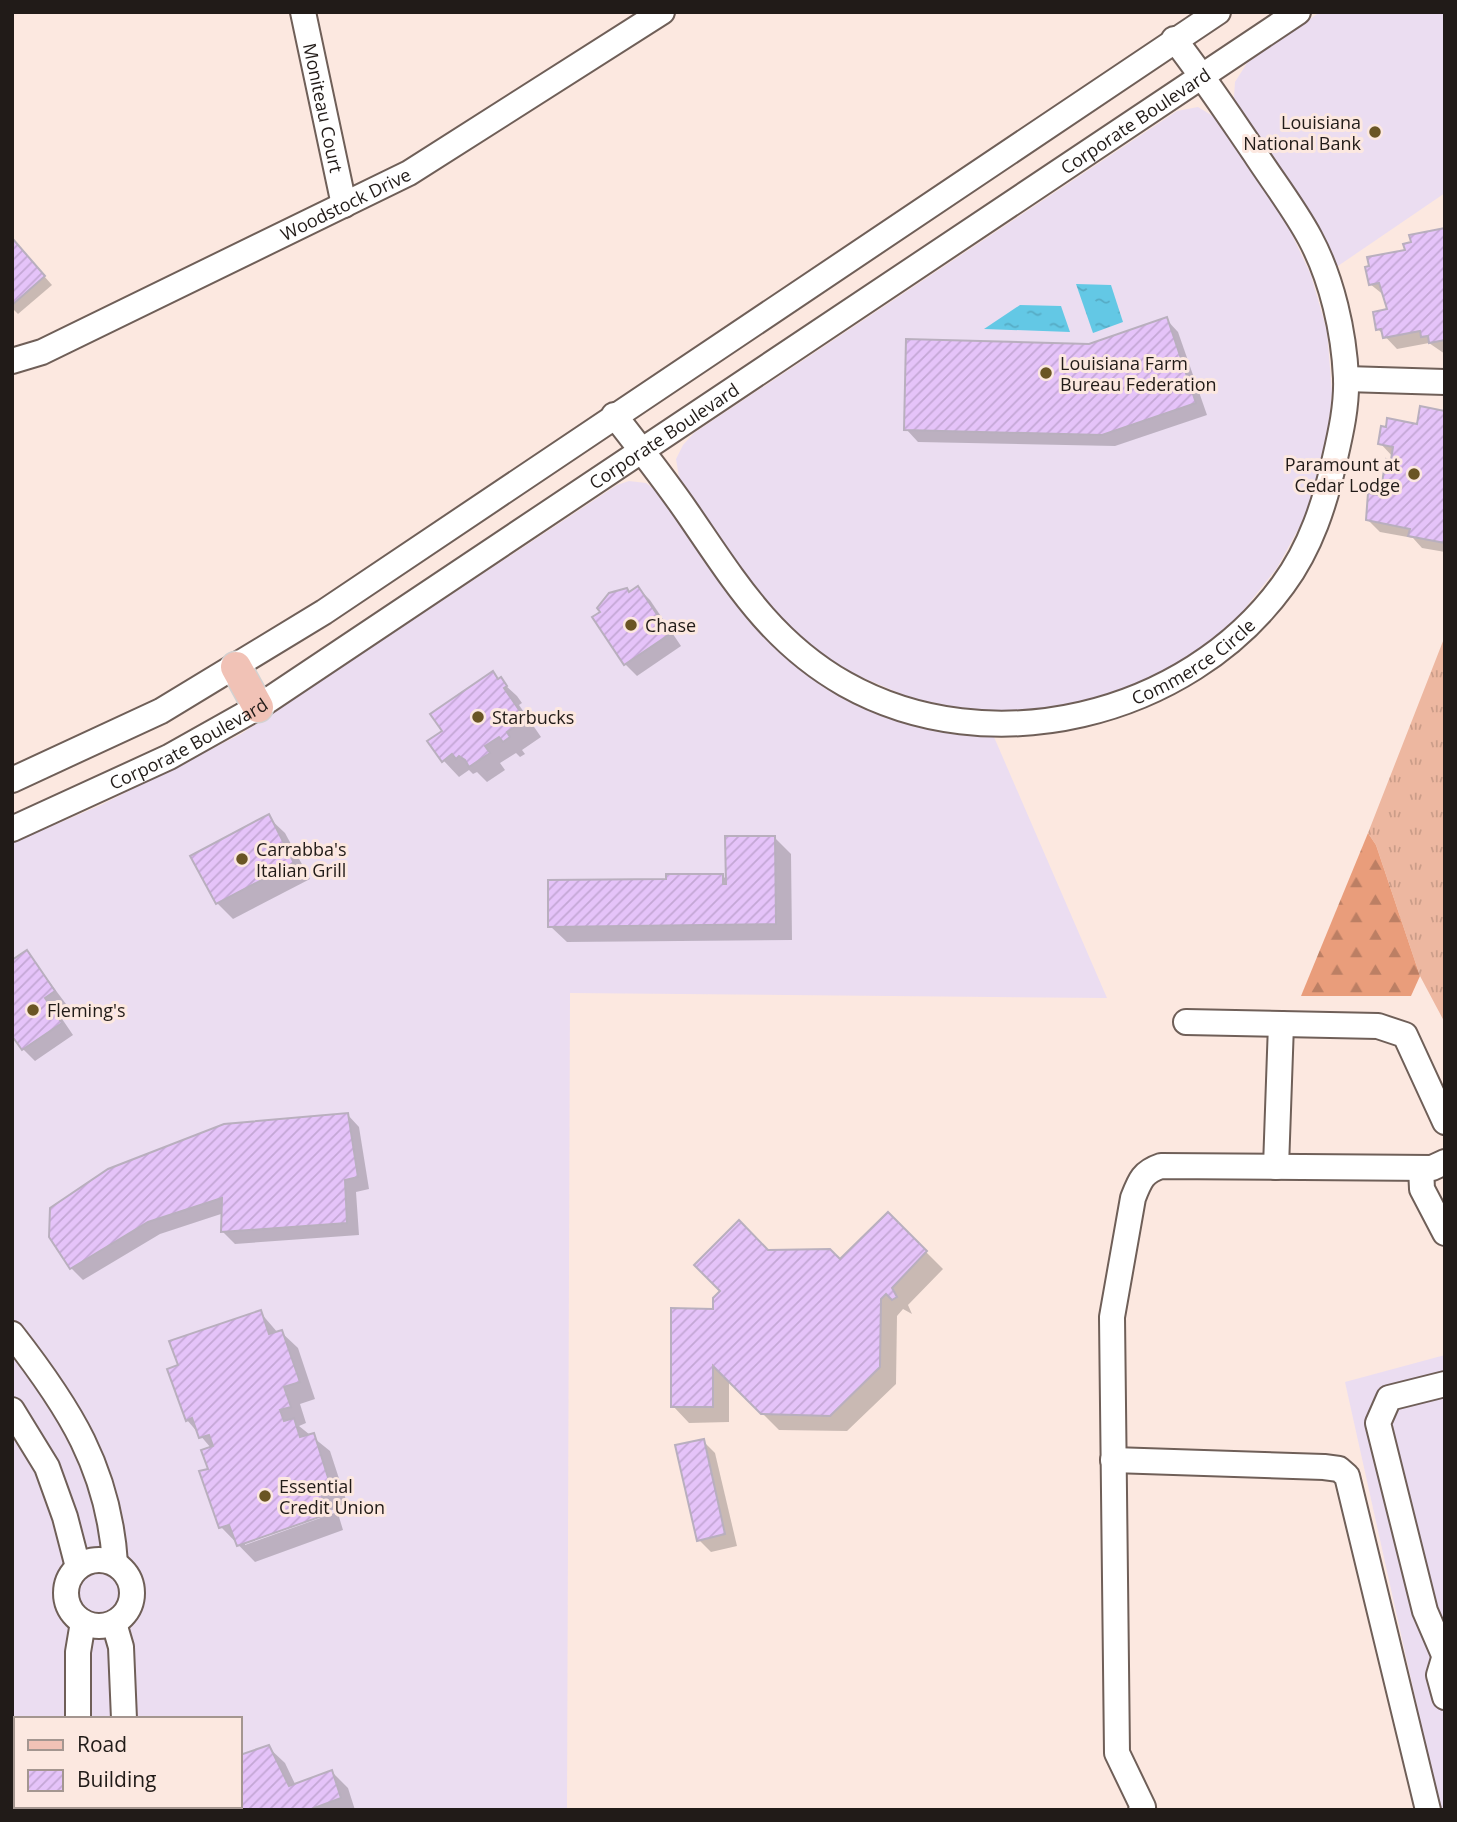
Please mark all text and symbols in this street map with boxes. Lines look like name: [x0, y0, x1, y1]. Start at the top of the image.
street label: Moniteau Court: [298, 41, 349, 175]
street label: Corporate Boulevard: [1056, 62, 1215, 179]
place label: Louisiana National Bank: [1243, 110, 1362, 155]
marker: Louisiana National Bank: [1367, 124, 1383, 140]
street label: Woodstock Drive: [276, 162, 415, 246]
place label: Louisiana Farm Bureau Federation: [1060, 351, 1217, 396]
marker: Louisiana Farm Bureau Federation: [1038, 365, 1054, 381]
street label: Corporate Boulevard: [584, 377, 744, 494]
place label: Paramount at Cedar Lodge: [1285, 452, 1400, 497]
marker: Paramount at Cedar Lodge: [1406, 466, 1422, 482]
place label: Chase: [645, 613, 696, 637]
street label: Commerce Circle: [1128, 613, 1260, 710]
marker: Chase: [623, 617, 639, 633]
street label: Corporate Boulevard: [105, 692, 272, 795]
place label: Starbucks: [492, 705, 574, 729]
marker: Starbucks: [470, 709, 486, 725]
place label: Carrabba's Italian Grill: [256, 837, 347, 882]
marker: Carrabba's Italian Grill: [234, 851, 250, 867]
place label: Fleming's: [47, 998, 126, 1022]
marker: Fleming's: [25, 1002, 41, 1018]
place label: Essential Credit Union: [279, 1474, 385, 1519]
marker: Essential Credit Union: [257, 1488, 273, 1504]
legend: [14, 1717, 242, 1808]
text: Road: [77, 1730, 127, 1758]
text: Building: [77, 1765, 156, 1793]

